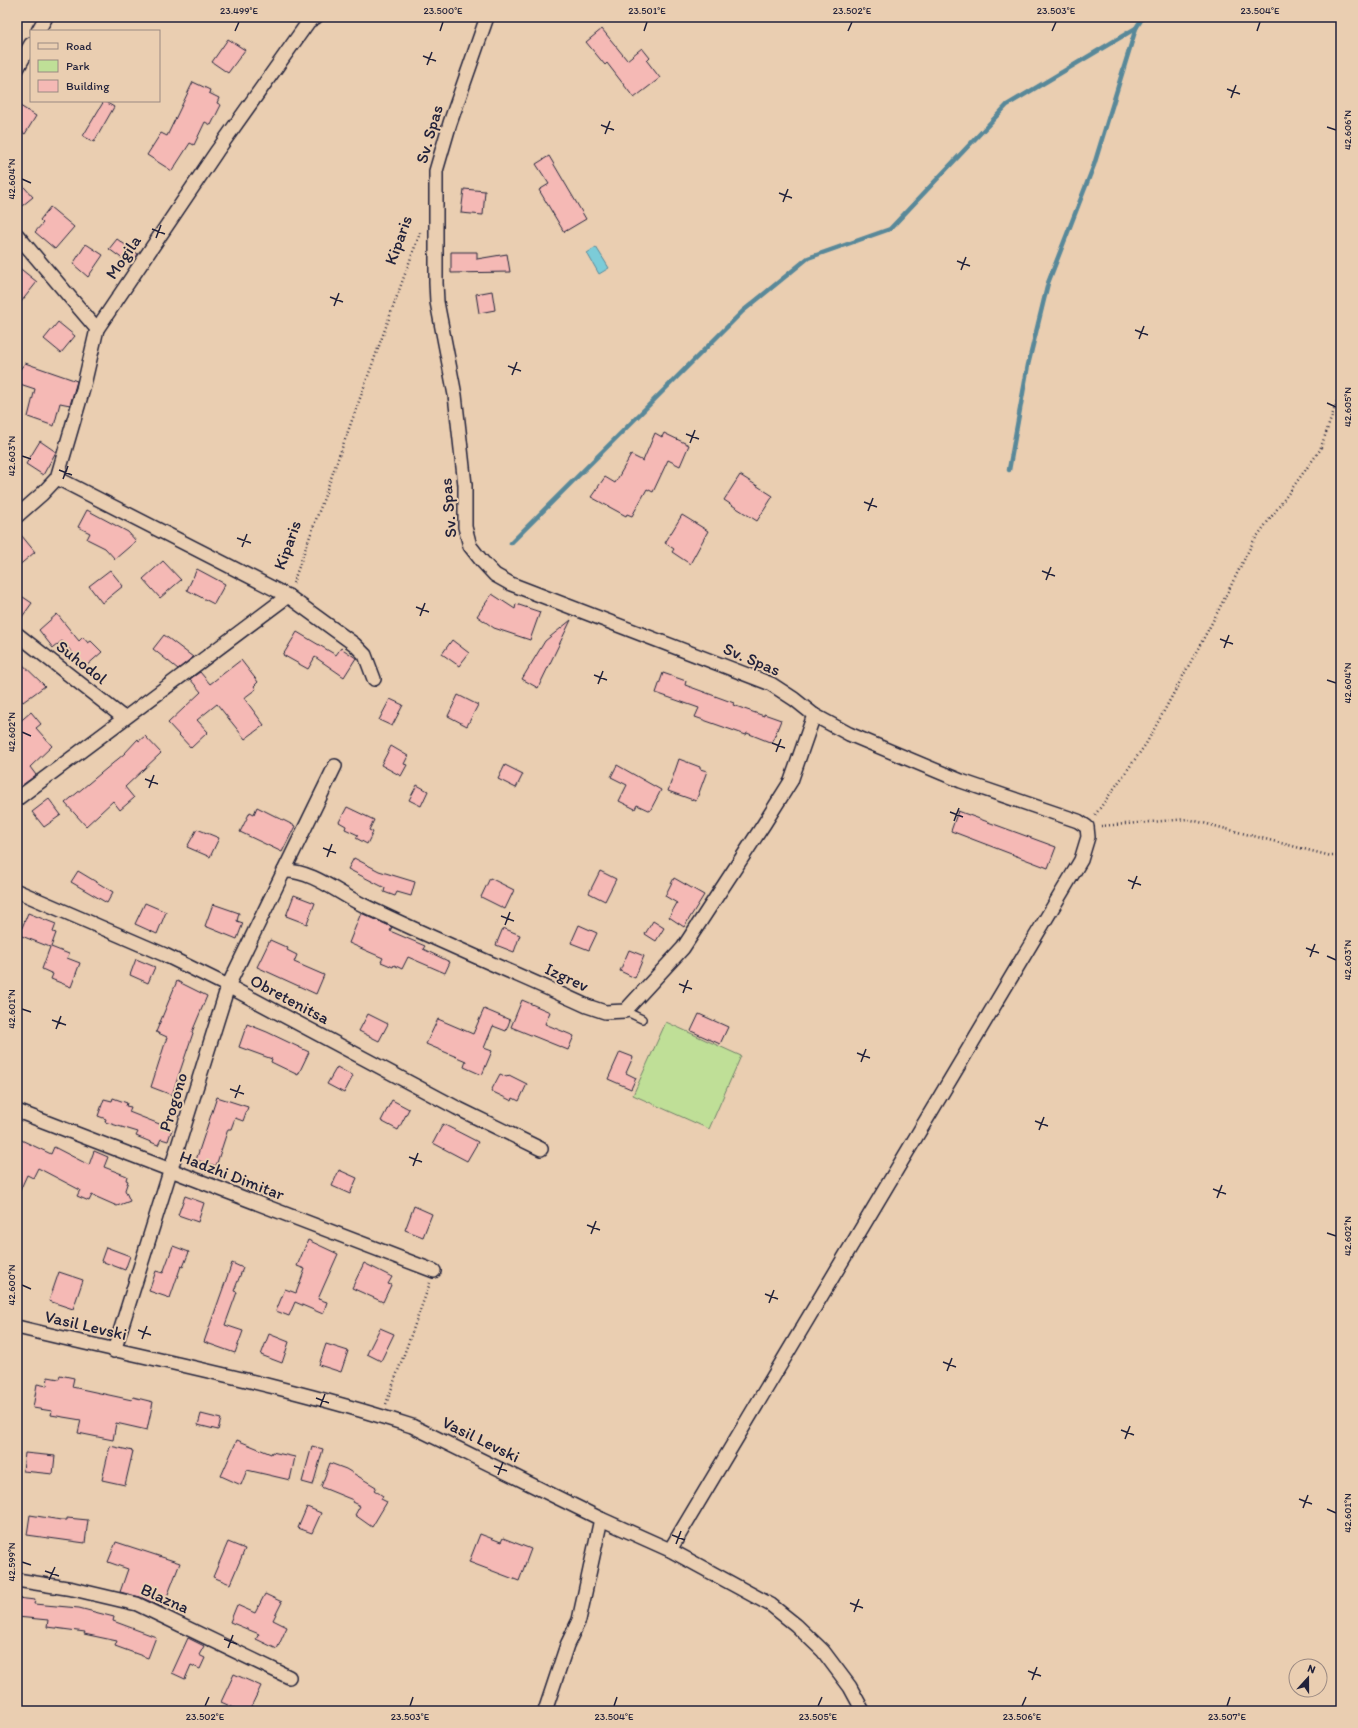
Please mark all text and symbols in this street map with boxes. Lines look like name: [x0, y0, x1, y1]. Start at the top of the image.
text: 23.499°E: [220, 4, 259, 17]
text: 23.500°E: [423, 4, 463, 17]
text: 23.501°E: [628, 4, 666, 17]
text: 23.502°E: [833, 4, 872, 17]
text: 23.503°E: [1037, 4, 1076, 17]
text: 23.504°E: [1240, 4, 1280, 17]
legend: [30, 30, 160, 102]
text: Road: [66, 39, 92, 53]
text: Park: [66, 59, 90, 73]
text: Building: [66, 79, 110, 93]
street label: Sv. Spas: [411, 102, 447, 166]
text: 42.606°N: [1341, 110, 1354, 150]
text: 42.604°N: [5, 158, 18, 199]
street label: Kiparis: [380, 213, 416, 267]
street label: Mogila: [101, 231, 145, 283]
text: 42.605°N: [1341, 387, 1354, 427]
text: 42.603°N: [5, 436, 18, 476]
street label: Sv. Spas: [435, 477, 461, 539]
street label: Kiparis: [269, 518, 305, 572]
street label: Suhodol: [52, 636, 112, 688]
street label: Sv. Spas: [721, 638, 783, 680]
text: 42.604°N: [1341, 662, 1354, 703]
text: 42.602°N: [5, 712, 18, 752]
text: 42.603°N: [1341, 940, 1354, 980]
street label: Izgrev: [542, 958, 592, 996]
street label: Obretenitsa: [247, 970, 333, 1028]
text: 42.601°N: [5, 989, 18, 1029]
street label: Progono: [155, 1070, 191, 1134]
street label: Hadzhi Dimitar: [177, 1146, 287, 1204]
text: 42.602°N: [1341, 1216, 1354, 1256]
text: 42.600°N: [5, 1264, 18, 1306]
street label: Vasil Levski: [43, 1306, 129, 1344]
street label: Vasil Levski: [439, 1412, 523, 1466]
text: 42.601°N: [1341, 1493, 1354, 1533]
text: 42.599°N: [5, 1542, 18, 1582]
street label: Blazna: [138, 1579, 192, 1617]
north arrow: [1288, 1658, 1328, 1698]
text: N: [1306, 1662, 1317, 1677]
text: 23.502°E: [186, 1710, 225, 1723]
text: 23.503°E: [391, 1710, 430, 1723]
text: 23.504°E: [594, 1710, 634, 1723]
text: 23.505°E: [799, 1710, 838, 1723]
text: 23.506°E: [1003, 1710, 1042, 1723]
text: 23.507°E: [1208, 1710, 1246, 1723]

